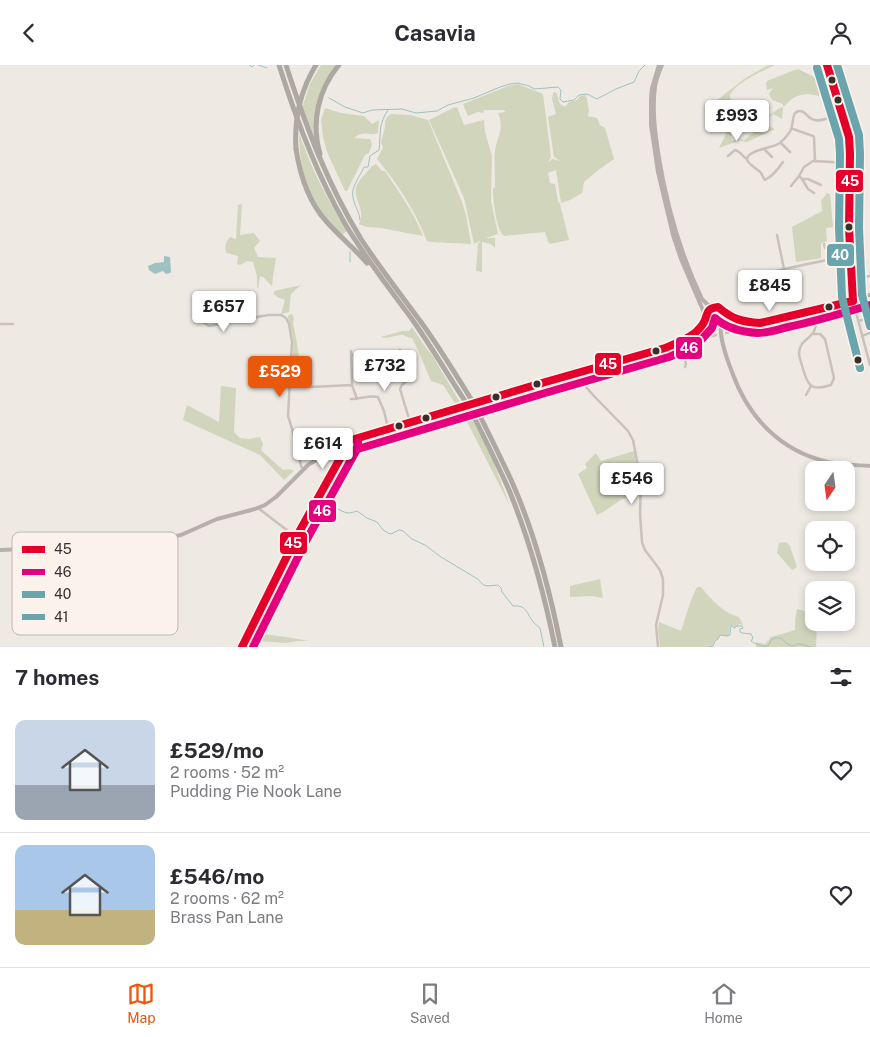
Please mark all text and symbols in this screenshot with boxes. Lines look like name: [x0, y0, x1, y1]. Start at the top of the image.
icon: back: [15, 19, 43, 47]
icon: person: [827, 19, 855, 47]
text: Casavia: [394, 20, 476, 46]
unlabelled marker: [827, 75, 837, 85]
unlabelled marker: [833, 95, 843, 105]
pin: £993: [707, 99, 767, 142]
text: £993: [716, 106, 758, 125]
line badge: 45: [835, 169, 864, 193]
text: 45: [841, 173, 859, 189]
unlabelled marker: [844, 222, 854, 232]
line badge: 40: [826, 243, 855, 267]
text: 40: [831, 247, 849, 263]
pin: £845: [740, 269, 800, 312]
text: £845: [749, 276, 791, 295]
pin: £657: [194, 291, 254, 333]
text: £657: [203, 297, 245, 316]
unlabelled marker: [824, 302, 834, 312]
line badge: 46: [675, 336, 703, 360]
text: 46: [680, 340, 698, 356]
unlabelled marker: [651, 346, 661, 356]
pin: £732: [355, 349, 415, 392]
line badge: 45: [594, 352, 622, 376]
pin: £529: [250, 355, 310, 398]
unlabelled marker: [853, 355, 863, 365]
text: £732: [364, 356, 406, 375]
text: 45: [599, 356, 617, 372]
text: £529: [259, 362, 301, 381]
unlabelled marker: [532, 379, 542, 389]
unlabelled marker: [491, 392, 501, 402]
unlabelled marker: [421, 413, 431, 423]
unlabelled marker: [394, 421, 404, 431]
pin: £614: [293, 427, 353, 470]
text: £614: [304, 434, 342, 453]
north arrow: [805, 461, 855, 511]
map controls: [805, 461, 855, 631]
pin: £546: [602, 463, 662, 505]
text: £546: [611, 469, 653, 488]
line badge: 46: [308, 499, 337, 523]
text: 46: [313, 503, 331, 519]
button: locate: [805, 521, 855, 571]
line badge: 45: [279, 531, 308, 555]
legend: [12, 532, 178, 635]
text: 45: [284, 535, 302, 551]
text: 45: [54, 541, 72, 557]
text: 46: [54, 564, 72, 580]
button: layers: [805, 581, 855, 631]
text: 40: [54, 586, 71, 602]
text: 41: [54, 609, 69, 625]
icon: filters: [827, 663, 855, 691]
text: 7 homes: [15, 665, 99, 690]
text: £529/mo: [170, 738, 264, 763]
icon: home: [55, 740, 115, 800]
icon: heart: [827, 756, 855, 784]
text: 2 rooms · 52 m²: [170, 763, 284, 782]
text: Pudding Pie Nook Lane: [170, 782, 342, 801]
text: £546/mo: [170, 864, 264, 889]
icon: home: [55, 865, 115, 925]
icon: heart: [827, 881, 855, 909]
text: 2 rooms · 62 m²: [170, 889, 284, 908]
text: Brass Pan Lane: [170, 908, 284, 927]
tab: Map: [127, 980, 156, 1026]
tab: Saved: [410, 980, 450, 1026]
tab: Home: [704, 980, 743, 1026]

